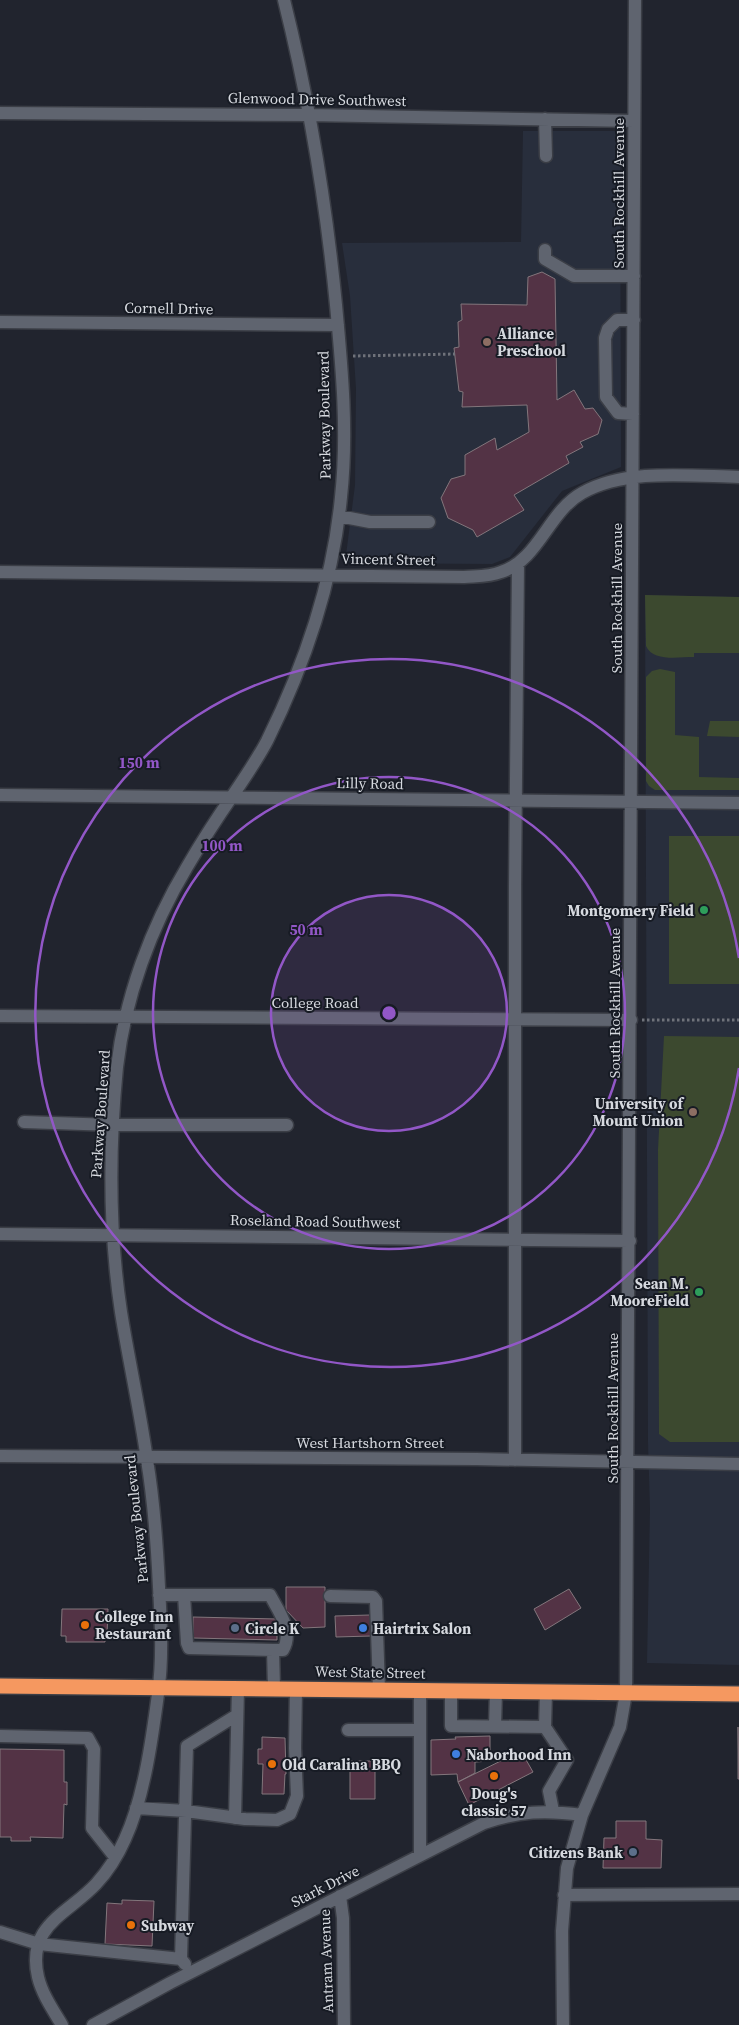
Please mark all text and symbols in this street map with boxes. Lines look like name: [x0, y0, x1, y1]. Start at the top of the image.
street label: Glenwood Drive Southwest: [228, 87, 407, 111]
street label: South Rockhill Avenue: [608, 118, 629, 268]
street label: Cornell Drive: [124, 297, 214, 319]
place label: Alliance Preschool: [497, 323, 566, 361]
marker: Alliance Preschool: [481, 336, 493, 348]
street label: Parkway Boulevard: [312, 350, 336, 479]
street label: South Rockhill Avenue: [606, 523, 627, 673]
street label: Vincent Street: [341, 548, 435, 570]
text: 150 m: [118, 752, 160, 773]
street label: Lilly Road: [336, 772, 404, 794]
text: 100 m: [201, 835, 243, 856]
place label: Montgomery Field: [567, 900, 694, 921]
marker: Montgomery Field: [698, 904, 710, 916]
text: 50 m: [289, 919, 323, 940]
street label: South Rockhill Avenue: [604, 928, 625, 1078]
street label: College Road: [272, 992, 359, 1013]
centre of rings: [380, 1004, 398, 1022]
street label: Parkway Boulevard: [85, 1049, 115, 1179]
place label: University of Mount Union: [592, 1093, 685, 1131]
marker: University of Mount Union: [687, 1106, 699, 1118]
street label: Roseland Road Southwest: [230, 1209, 401, 1233]
place label: Sean M. MooreField: [610, 1273, 689, 1311]
marker: Sean M. MooreField: [693, 1286, 705, 1298]
street label: South Rockhill Avenue: [602, 1333, 623, 1483]
street label: West Hartshorn Street: [296, 1432, 444, 1453]
street label: Parkway Boulevard: [119, 1454, 153, 1584]
place label: College Inn Restaurant: [95, 1606, 173, 1644]
place label: Circle K: [245, 1618, 300, 1639]
place label: Hairtrix Salon: [373, 1618, 471, 1639]
marker: College Inn Restaurant: [79, 1619, 91, 1631]
marker: Circle K: [229, 1622, 241, 1634]
marker: Hairtrix Salon: [357, 1622, 369, 1634]
street label: West State Street: [314, 1661, 426, 1683]
place label: Naborhood Inn: [466, 1744, 571, 1765]
marker: Naborhood Inn: [450, 1748, 462, 1760]
place label: Old Caralina BBQ: [282, 1754, 401, 1775]
marker: Old Caralina BBQ: [266, 1758, 278, 1770]
marker: Doug's classic 57: [488, 1770, 500, 1782]
place label: Doug's classic 57: [461, 1783, 527, 1821]
place label: Citizens Bank: [529, 1842, 623, 1863]
marker: Citizens Bank: [627, 1846, 639, 1858]
street label: Stark Drive: [287, 1860, 363, 1912]
street label: Antram Avenue: [314, 1908, 338, 2013]
place label: Subway: [141, 1915, 194, 1936]
marker: Subway: [125, 1919, 137, 1931]

